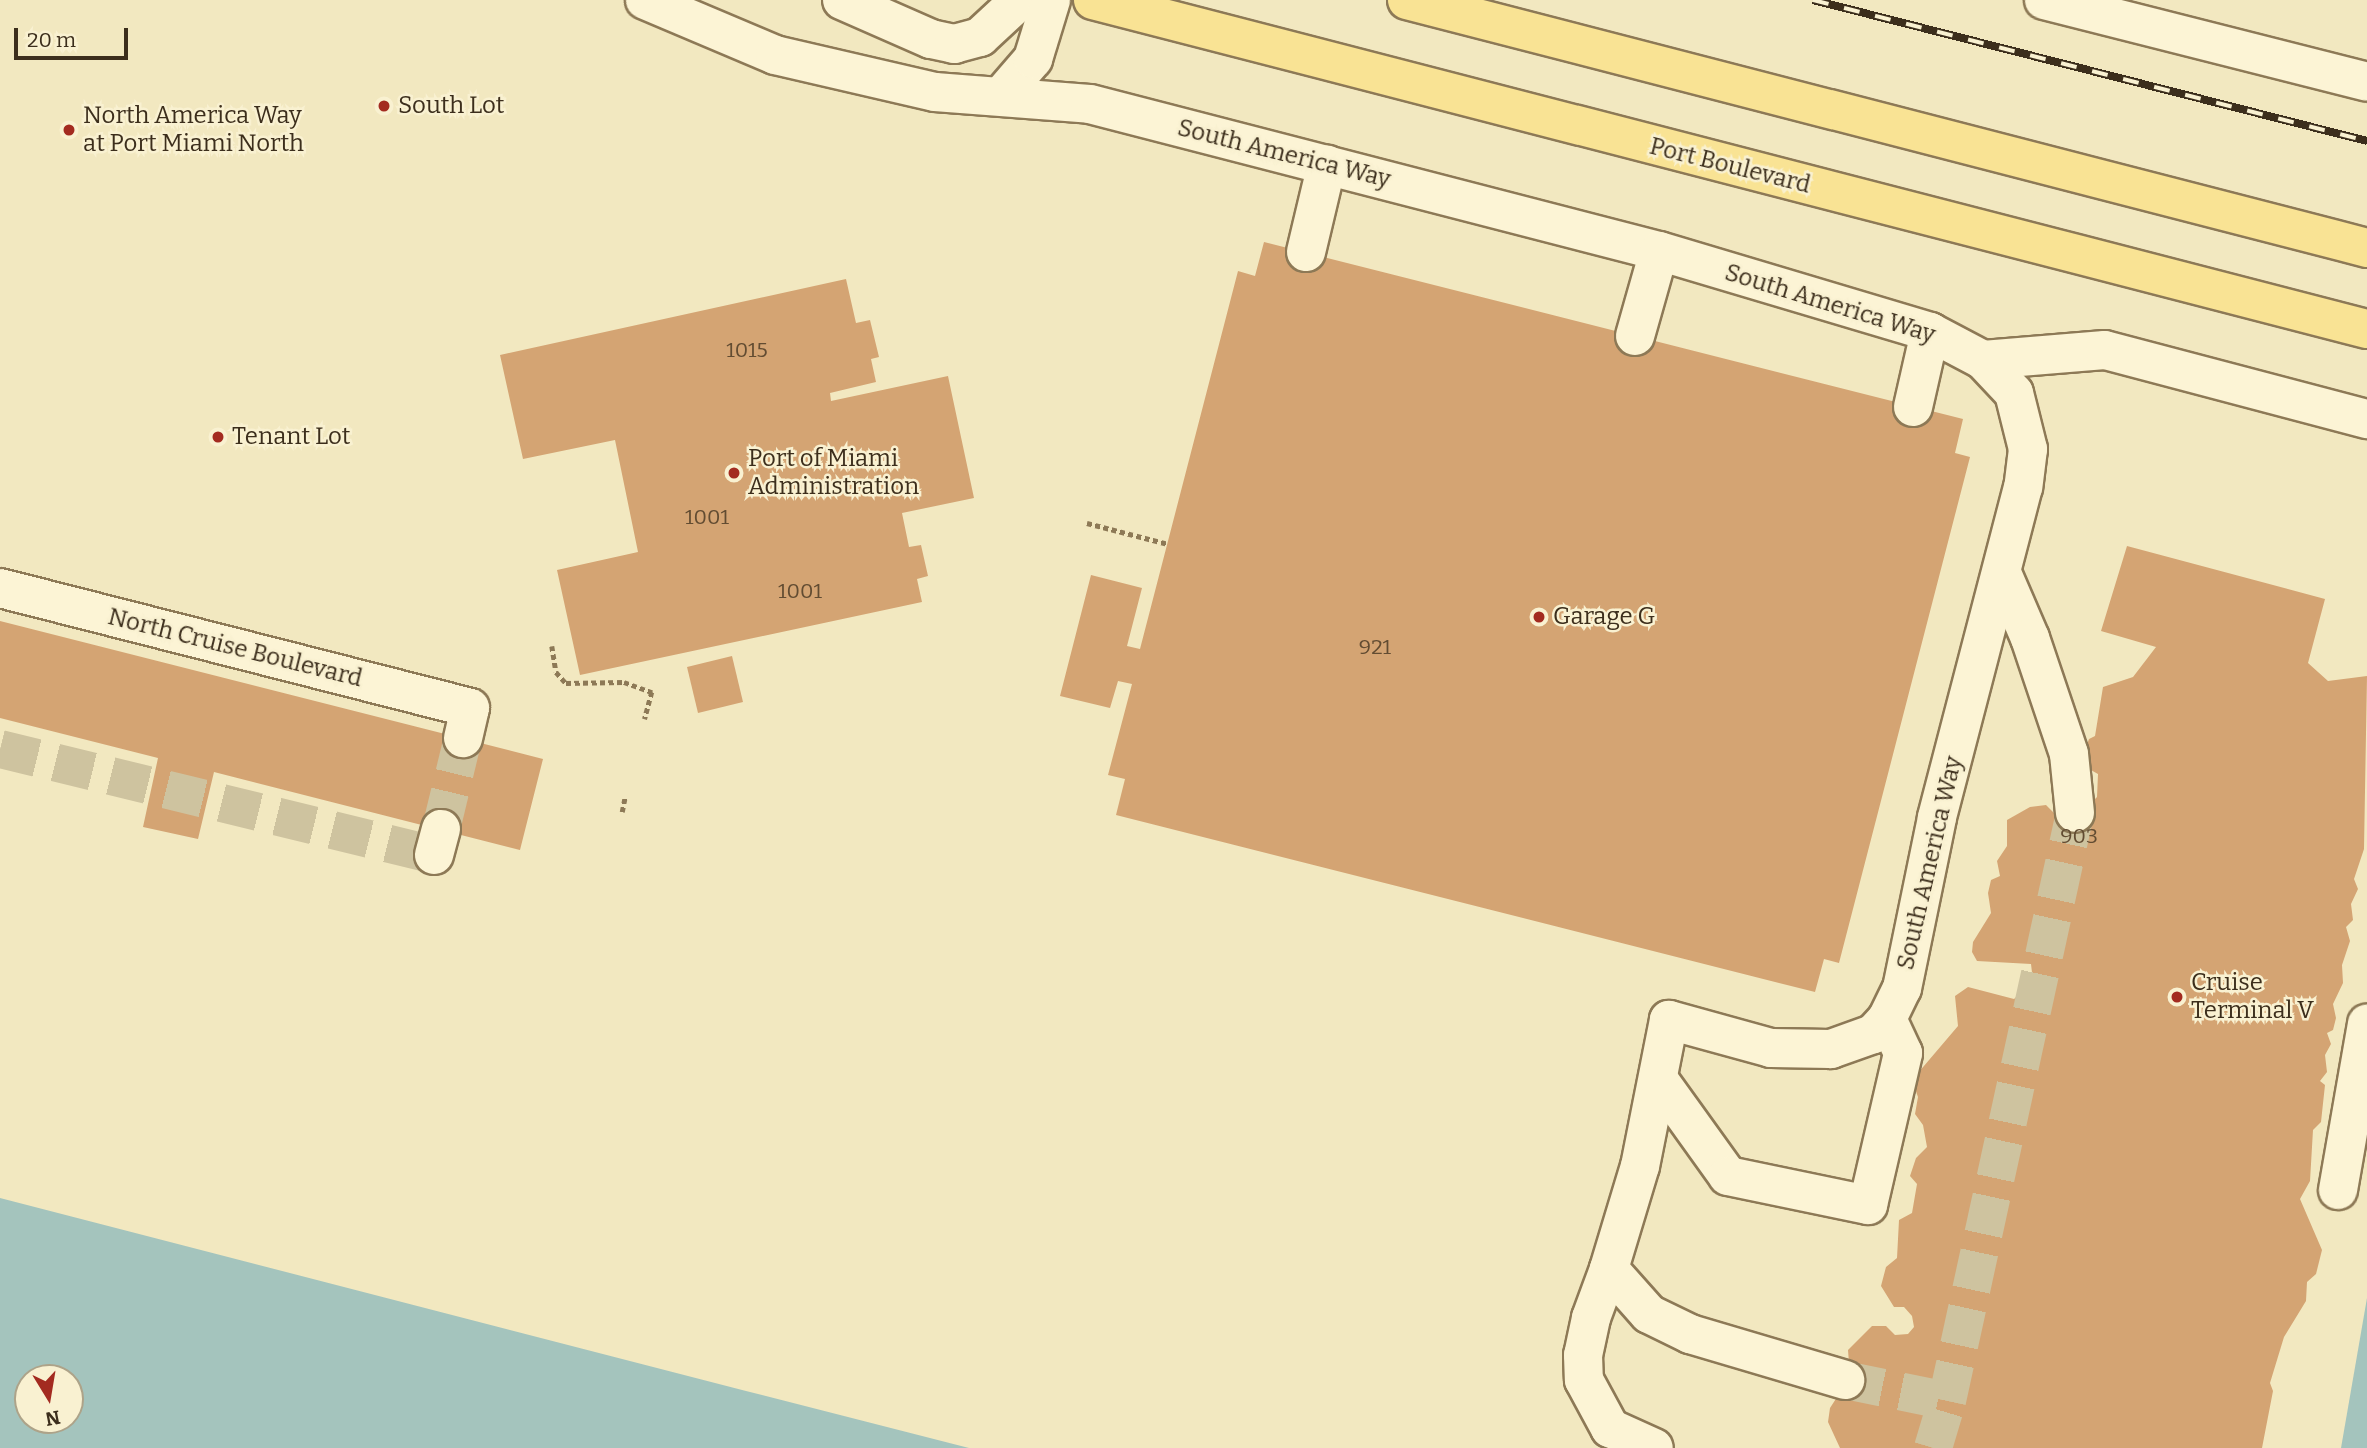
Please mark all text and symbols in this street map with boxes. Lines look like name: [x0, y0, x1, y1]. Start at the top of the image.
scale bar: [18, 14, 131, 58]
text: 20 m: [27, 27, 76, 53]
place label: South Lot: [398, 92, 504, 120]
marker: South Lot: [376, 98, 392, 114]
place label: North America Way at Port Miami North: [83, 102, 304, 158]
street label: South America Way: [1175, 114, 1393, 194]
marker: North America Way at Port Miami North: [61, 122, 77, 138]
street label: Port Boulevard: [1647, 132, 1813, 200]
street label: South America Way: [1721, 258, 1939, 350]
house number: 1015: [726, 337, 768, 363]
place label: Tenant Lot: [232, 423, 350, 451]
marker: Tenant Lot: [210, 429, 226, 445]
place label: Port of Miami Administration: [748, 445, 919, 501]
marker: Port of Miami Administration: [726, 465, 742, 481]
house number: 1001: [685, 504, 729, 530]
house number: 1001: [778, 578, 822, 604]
street label: North Cruise Boulevard: [105, 602, 365, 694]
place label: Garage G: [1553, 603, 1655, 631]
marker: Garage G: [1531, 609, 1547, 625]
house number: 921: [1359, 634, 1391, 660]
street label: South America Way: [1891, 753, 1969, 973]
house number: 903: [2060, 823, 2098, 849]
place label: Cruise Terminal V: [2191, 969, 2314, 1025]
marker: Cruise Terminal V: [2169, 989, 2185, 1005]
north arrow: [14, 1364, 84, 1434]
text: N: [43, 1405, 62, 1431]

